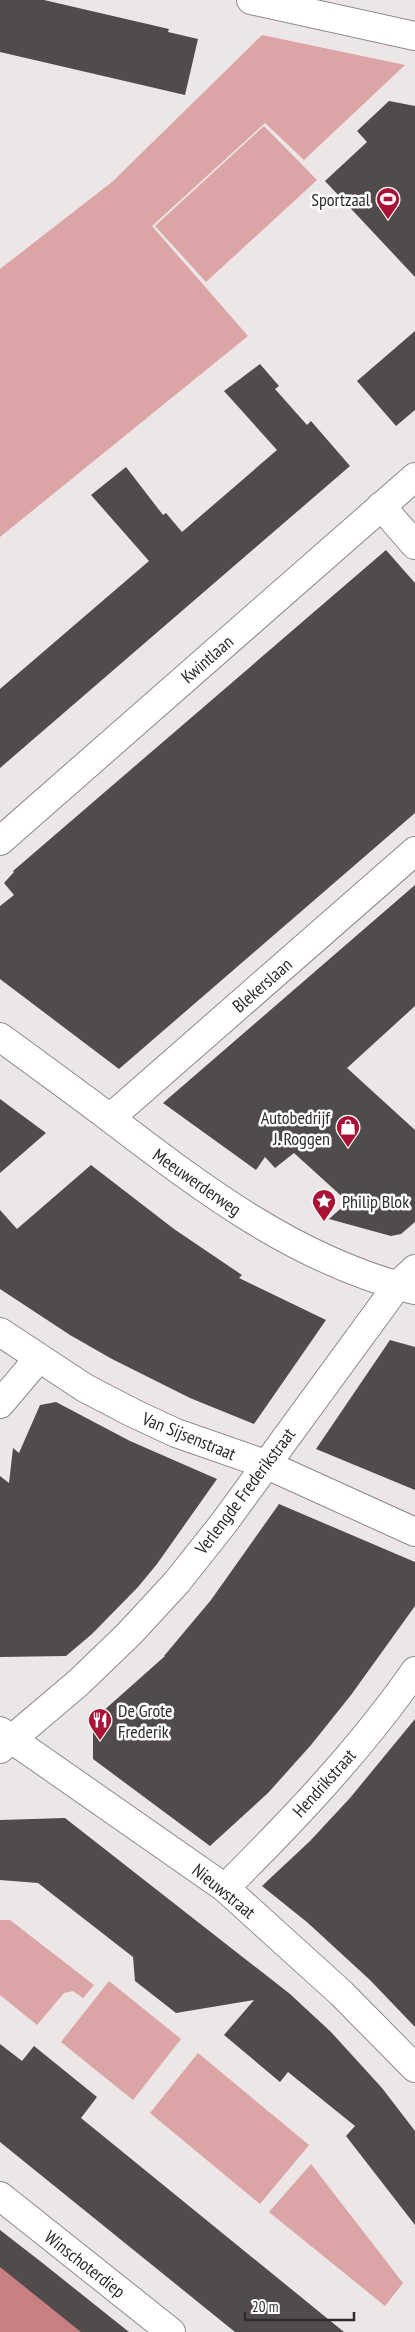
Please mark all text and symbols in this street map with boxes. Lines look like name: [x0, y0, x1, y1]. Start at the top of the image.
sports icon: Sportzaal: [375, 186, 401, 220]
place label: Sportzaal: [311, 188, 371, 211]
street label: Kwintlaan: [176, 630, 238, 688]
street label: Blekerslaan: [227, 953, 297, 1017]
place label: Autobedrijf J. Roggen: [261, 1106, 331, 1150]
shop icon: Autobedrijf J. Roggen: [335, 1114, 361, 1148]
street label: Meeuwerderweg: [148, 1143, 246, 1221]
place icon: Philip Blok: [311, 1188, 337, 1222]
place label: Philip Blok: [342, 1190, 409, 1213]
street label: Van Sijsenstraat: [138, 1406, 239, 1465]
street label: Verlengde Frederikstraat: [189, 1423, 300, 1560]
place label: De Grote Frederik: [118, 1699, 173, 1743]
restaurant icon: De Grote Frederik: [87, 1707, 113, 1741]
street label: Hendrikstraat: [287, 1744, 361, 1822]
street label: Nieuwstraat: [188, 1859, 260, 1923]
street label: Winschoterdiep: [40, 2225, 130, 2303]
scale bar: [245, 2290, 354, 2322]
text: 20 m: [252, 2297, 278, 2316]

